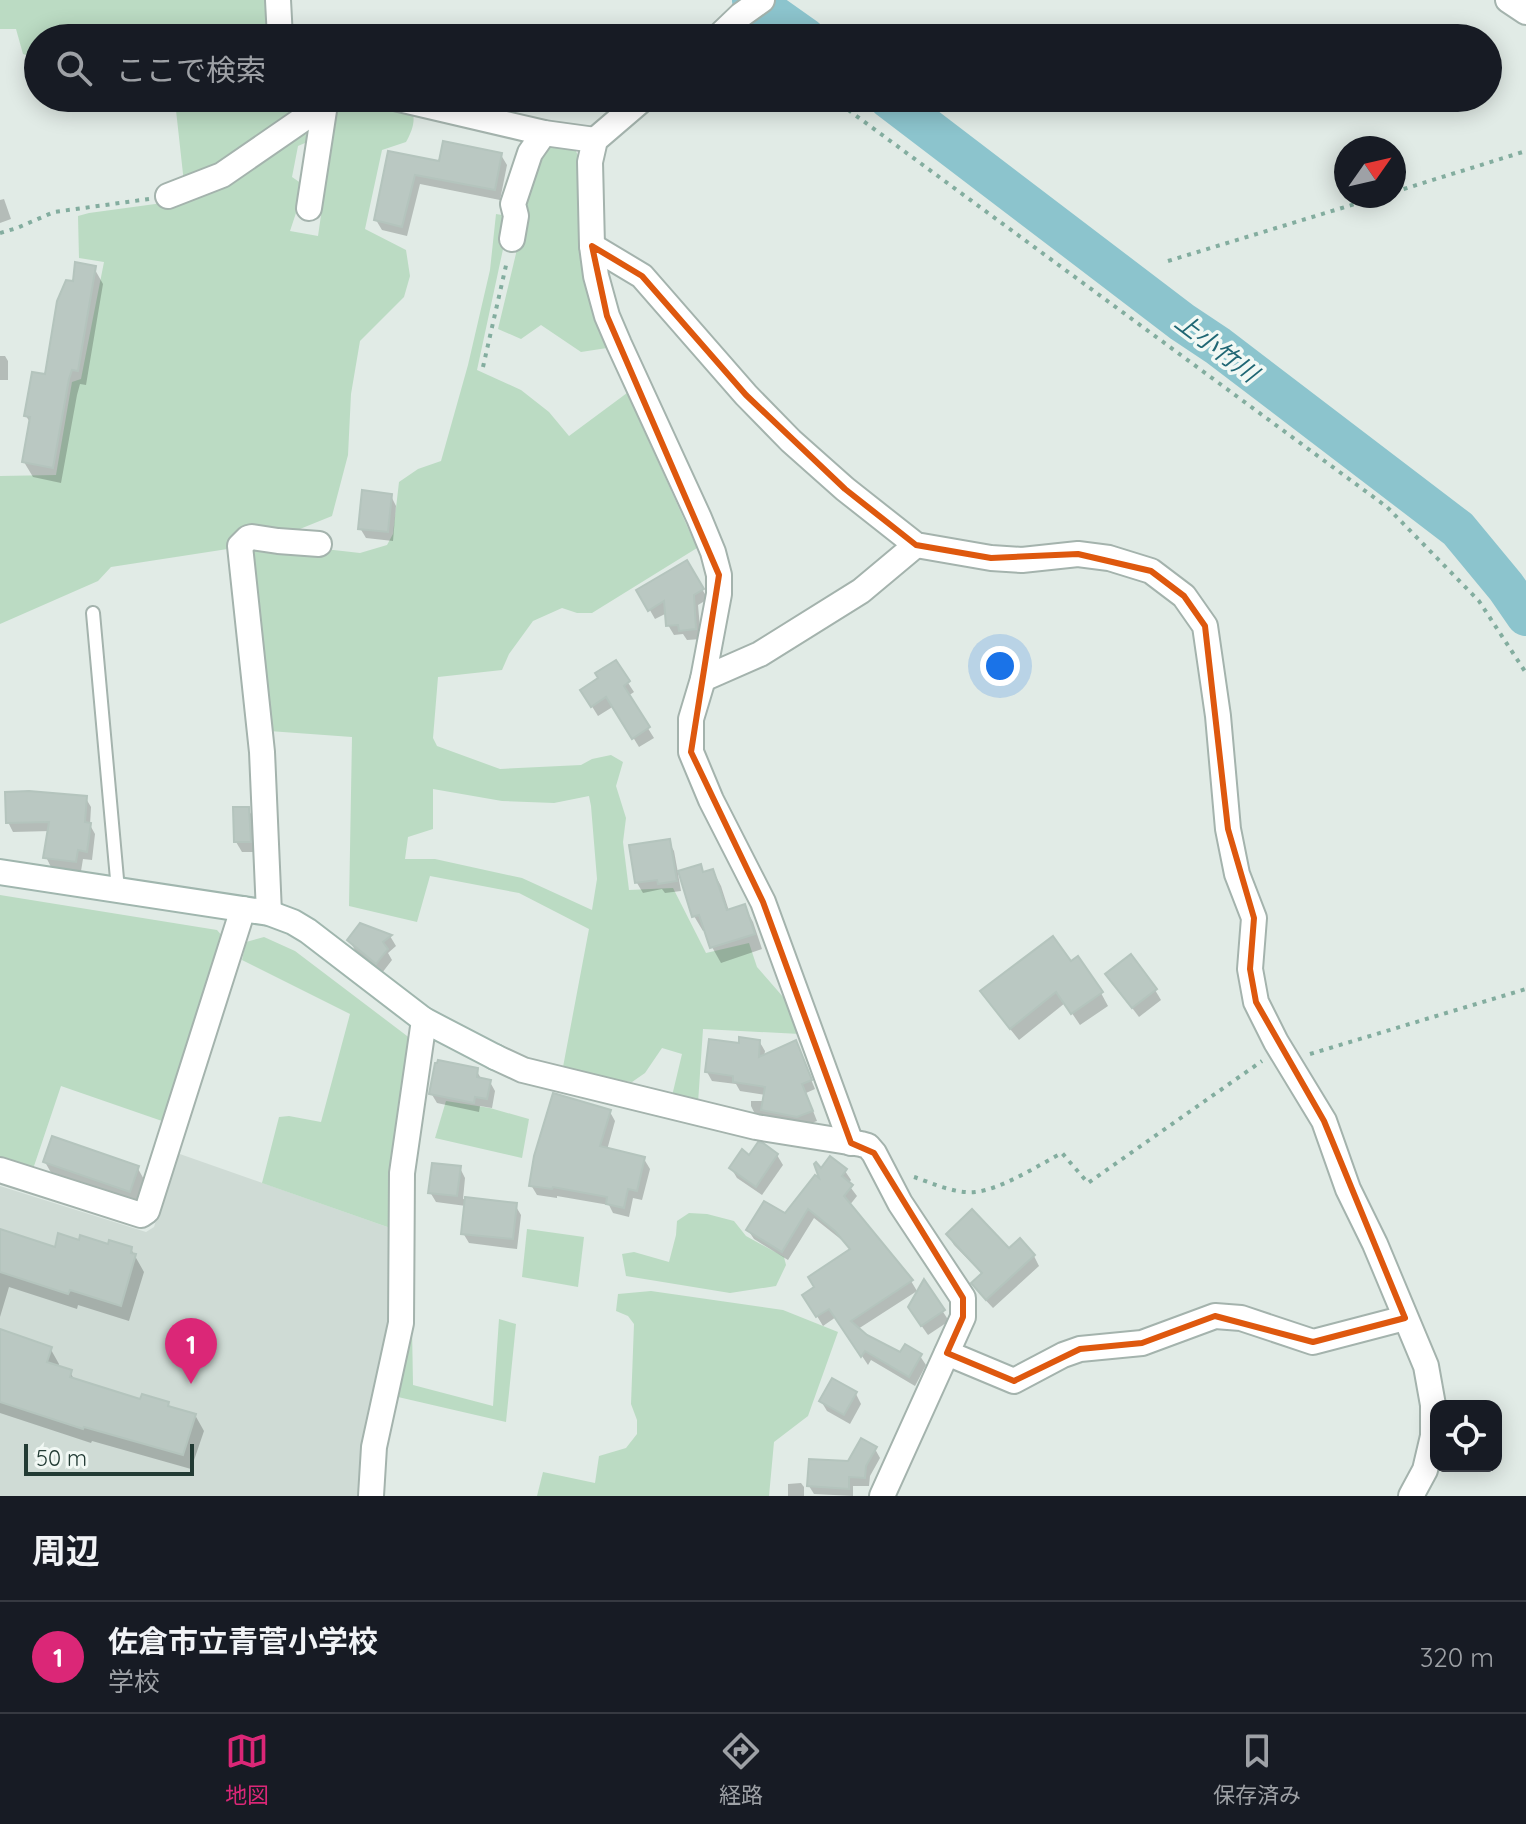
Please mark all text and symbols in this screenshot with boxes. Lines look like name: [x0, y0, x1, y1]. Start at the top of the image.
search box: [24, 24, 1502, 112]
icon: search: [52, 46, 96, 90]
text: ここで検索: [116, 51, 266, 89]
north arrow: [1334, 136, 1406, 208]
water label: 上小竹川: [1170, 306, 1267, 390]
your location: [980, 646, 1020, 686]
pin: 1: [165, 1318, 217, 1384]
map controls: [1430, 1400, 1502, 1472]
button: locate: [1430, 1400, 1502, 1472]
scale bar: [24, 1440, 194, 1476]
text: 50 m: [36, 1444, 87, 1472]
text: 周辺: [32, 1529, 100, 1572]
text: 佐倉市立青菅小学校: [108, 1622, 378, 1660]
text: 1: [53, 1641, 63, 1674]
text: 320 m: [1420, 1641, 1494, 1674]
text: 学校: [108, 1665, 160, 1698]
tab: 地図: [225, 1729, 269, 1809]
tab: 経路: [719, 1729, 763, 1809]
tab: 保存済み: [1213, 1729, 1301, 1809]

